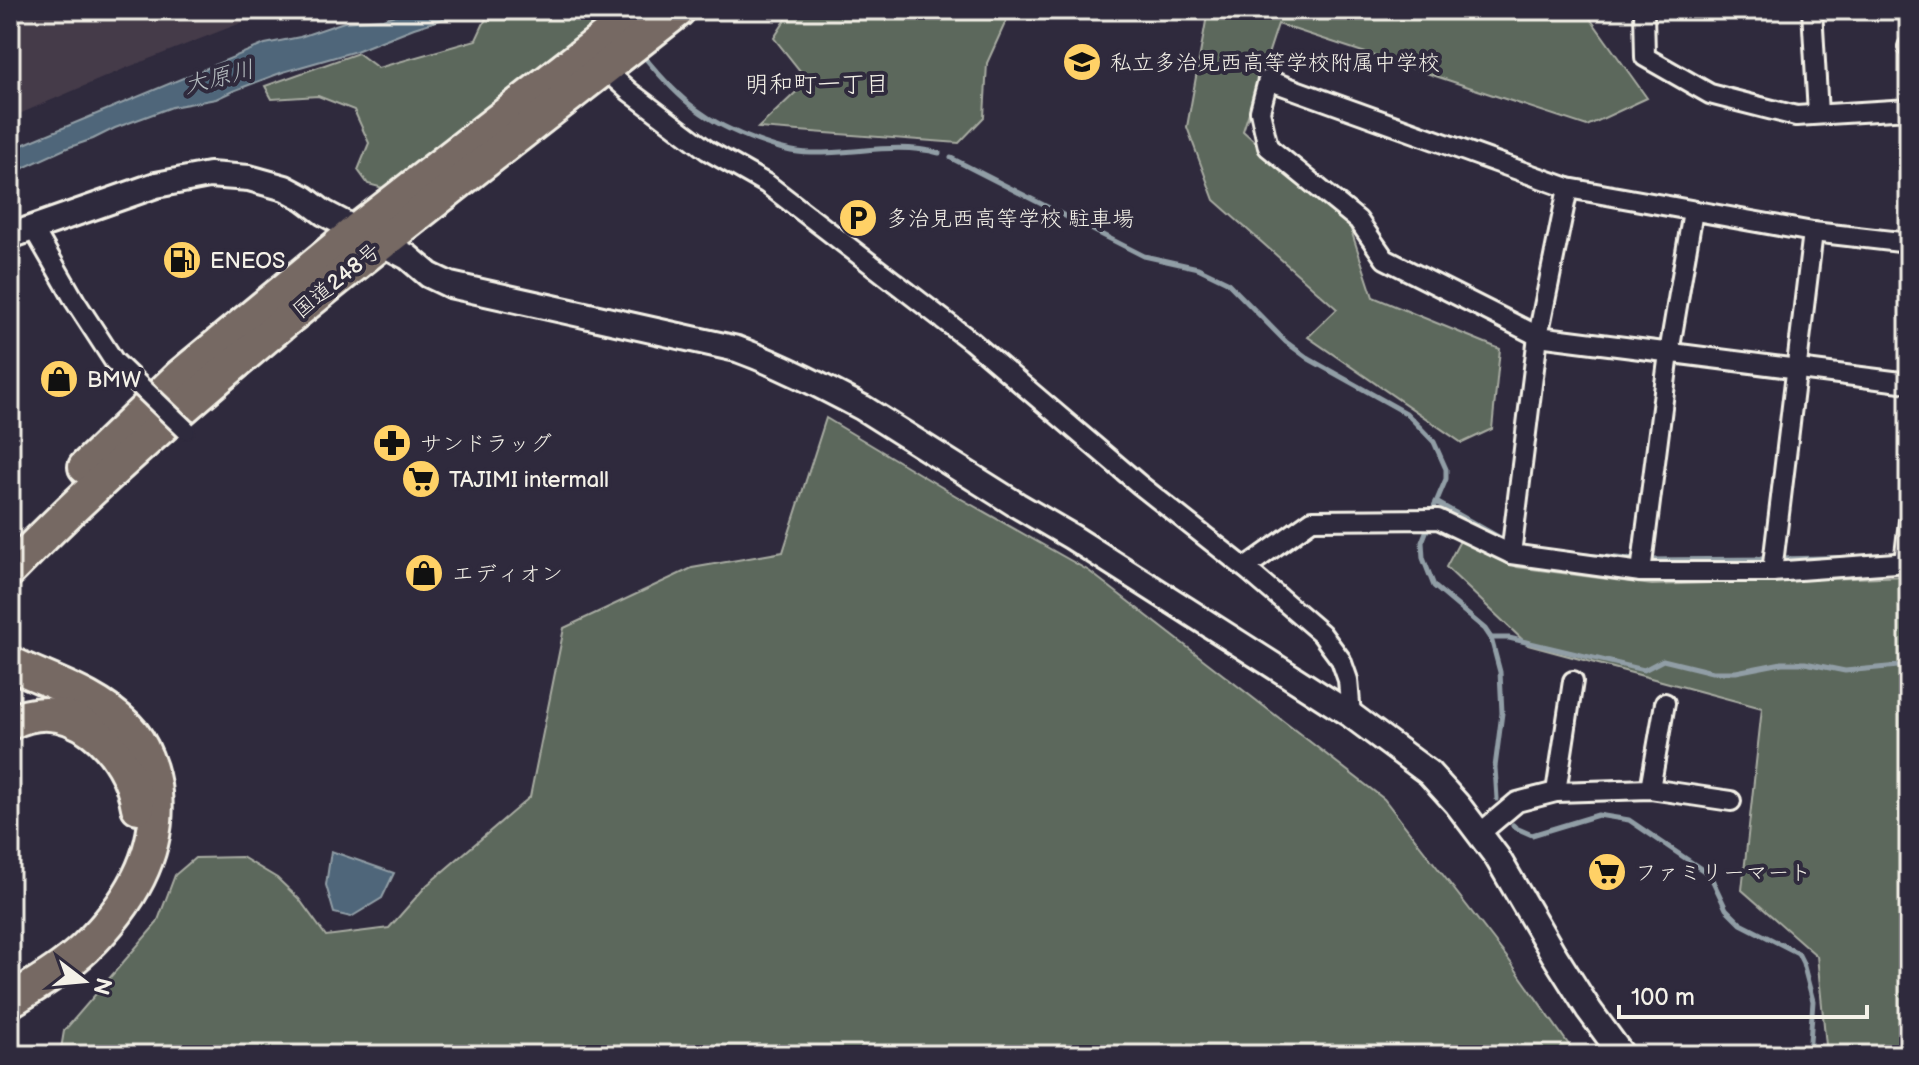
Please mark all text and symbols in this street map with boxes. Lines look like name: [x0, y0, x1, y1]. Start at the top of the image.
school or university icon: 私立多治見西高等学校附属中学校: [1061, 41, 1103, 83]
place label: 私立多治見西高等学校附属中学校: [1110, 50, 1440, 77]
water label: 大原川: [181, 55, 258, 100]
district label: 明和町一丁目: [745, 70, 889, 99]
parking icon: 多治見西高等学校 駐車場: [837, 197, 879, 239]
place label: 多治見西高等学校 駐車場: [886, 206, 1134, 233]
street label: 国道248号: [288, 238, 386, 325]
fuel station icon: ENEOS: [161, 239, 203, 281]
place label: ENEOS: [210, 248, 285, 275]
shop icon: BMW: [38, 358, 80, 400]
place label: BMW: [87, 367, 141, 394]
pharmacy icon: サンドラッグ: [371, 422, 413, 464]
place label: サンドラッグ: [420, 431, 552, 458]
supermarket icon: TAJIMI intermall: [400, 458, 442, 500]
place label: TAJIMI intermall: [449, 467, 609, 494]
shop icon: エディオン: [403, 552, 445, 594]
place label: エディオン: [452, 561, 563, 588]
supermarket icon: ファミリーマート: [1586, 851, 1628, 893]
place label: ファミリーマート: [1635, 860, 1811, 887]
north arrow: [44, 941, 124, 1021]
scale bar: [1619, 969, 1867, 1019]
text: N: [87, 974, 117, 998]
text: 100 m: [1631, 983, 1695, 1012]

